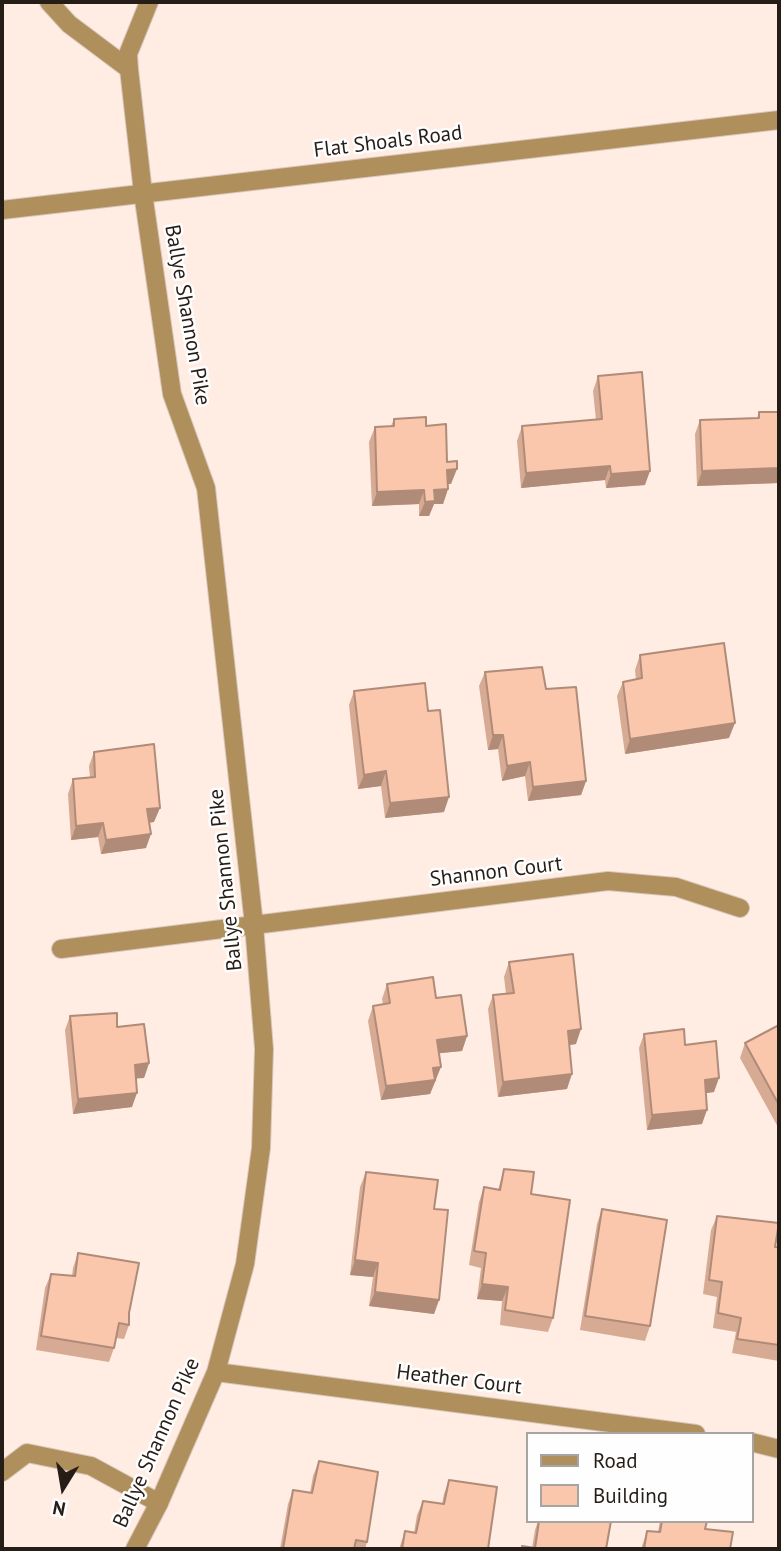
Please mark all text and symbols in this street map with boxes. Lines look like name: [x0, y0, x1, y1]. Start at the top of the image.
street label: Flat Shoals Road: [312, 120, 464, 164]
street label: Ballye Shannon Pike: [159, 223, 215, 407]
street label: Ballye Shannon Pike: [204, 788, 248, 972]
street label: Shannon Court: [428, 851, 564, 893]
street label: Ballye Shannon Pike: [108, 1354, 206, 1532]
street label: Heather Court: [395, 1360, 523, 1400]
legend: [526, 1432, 753, 1523]
text: Road: [593, 1447, 637, 1474]
north arrow: [28, 1453, 98, 1523]
text: Building: [593, 1482, 668, 1509]
text: N: [51, 1496, 67, 1522]

